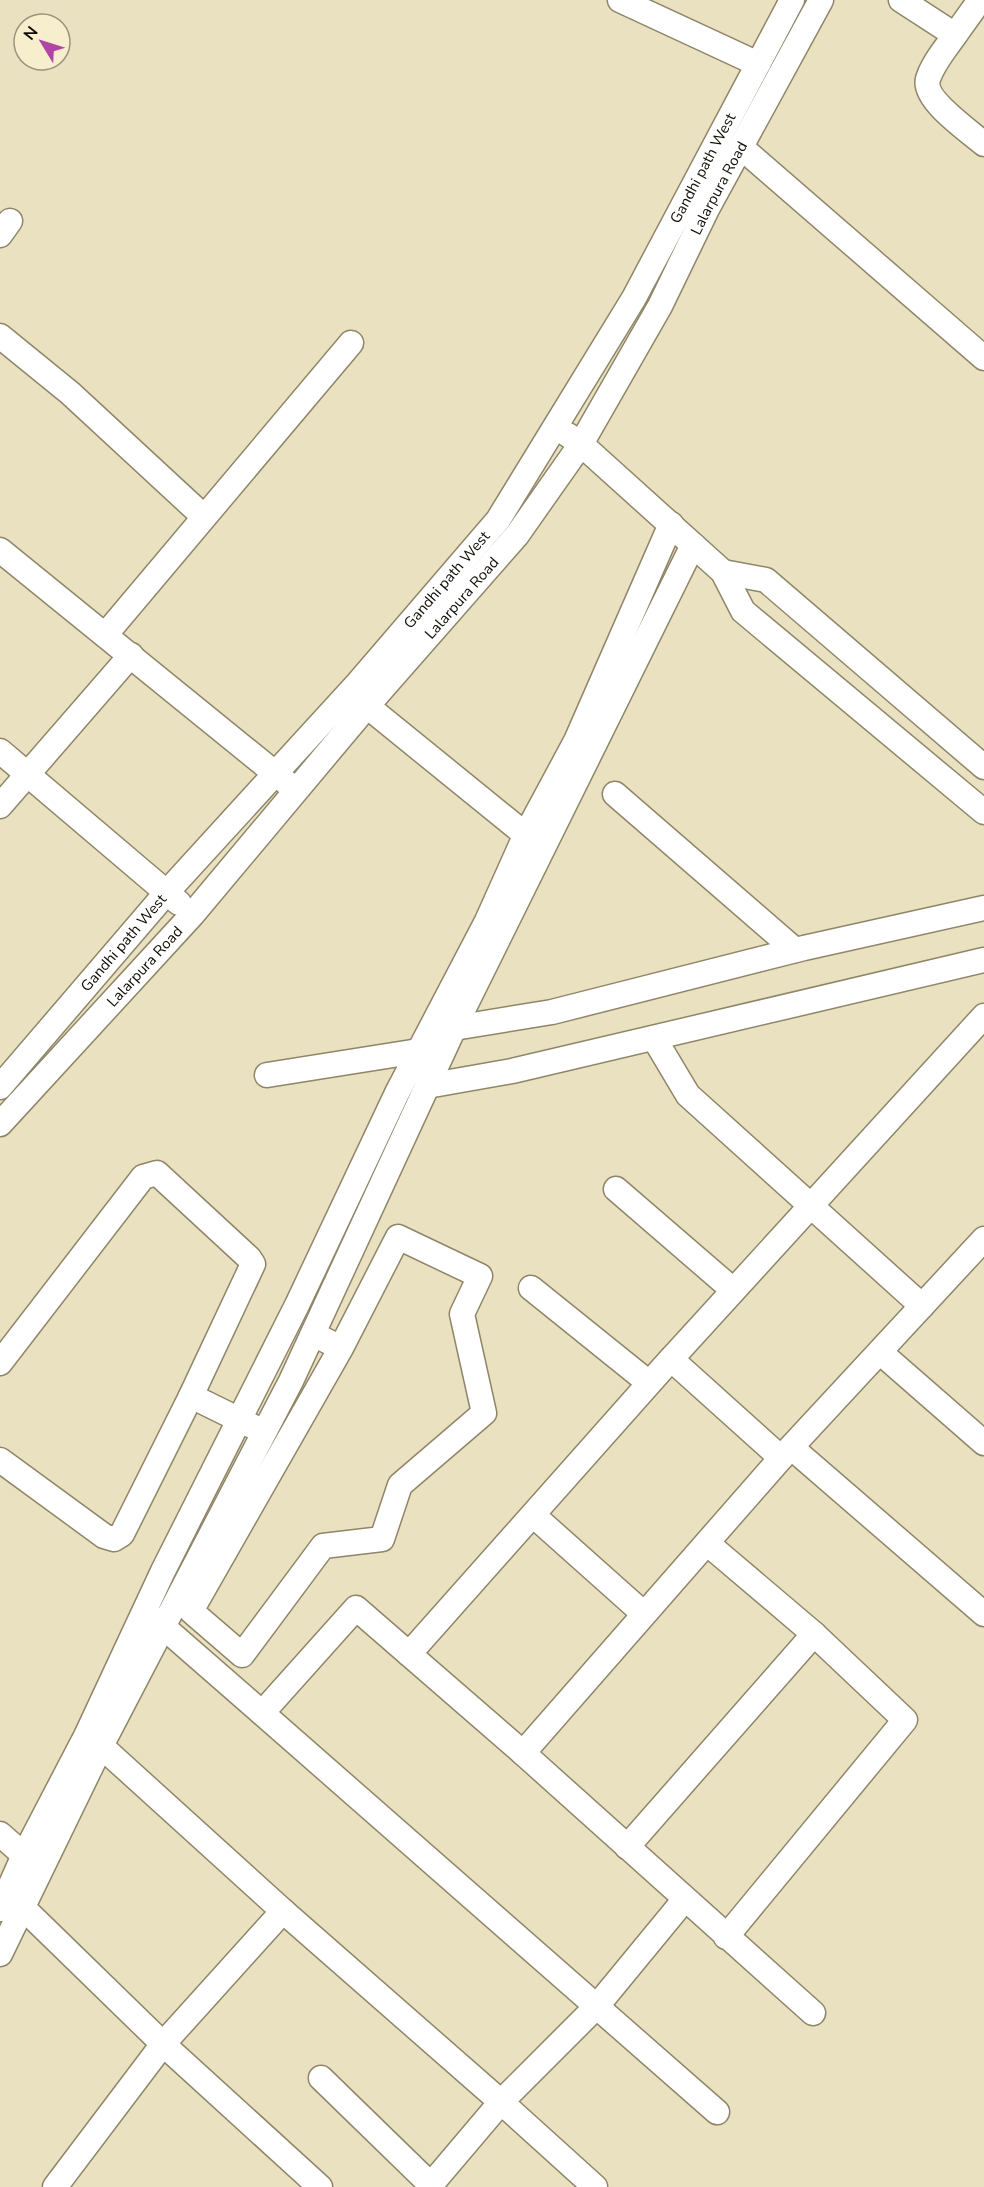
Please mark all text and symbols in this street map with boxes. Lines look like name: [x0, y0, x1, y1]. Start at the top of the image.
north arrow: [12, 12, 72, 72]
text: N: [19, 22, 43, 45]
street label: Gandhi path West: [665, 109, 741, 227]
street label: Lalarpura Road: [686, 138, 752, 238]
street label: Gandhi path West: [399, 526, 495, 633]
street label: Lalarpura Road: [420, 553, 503, 643]
street label: Gandhi path West: [76, 889, 171, 996]
street label: Lalarpura Road: [103, 922, 187, 1011]

